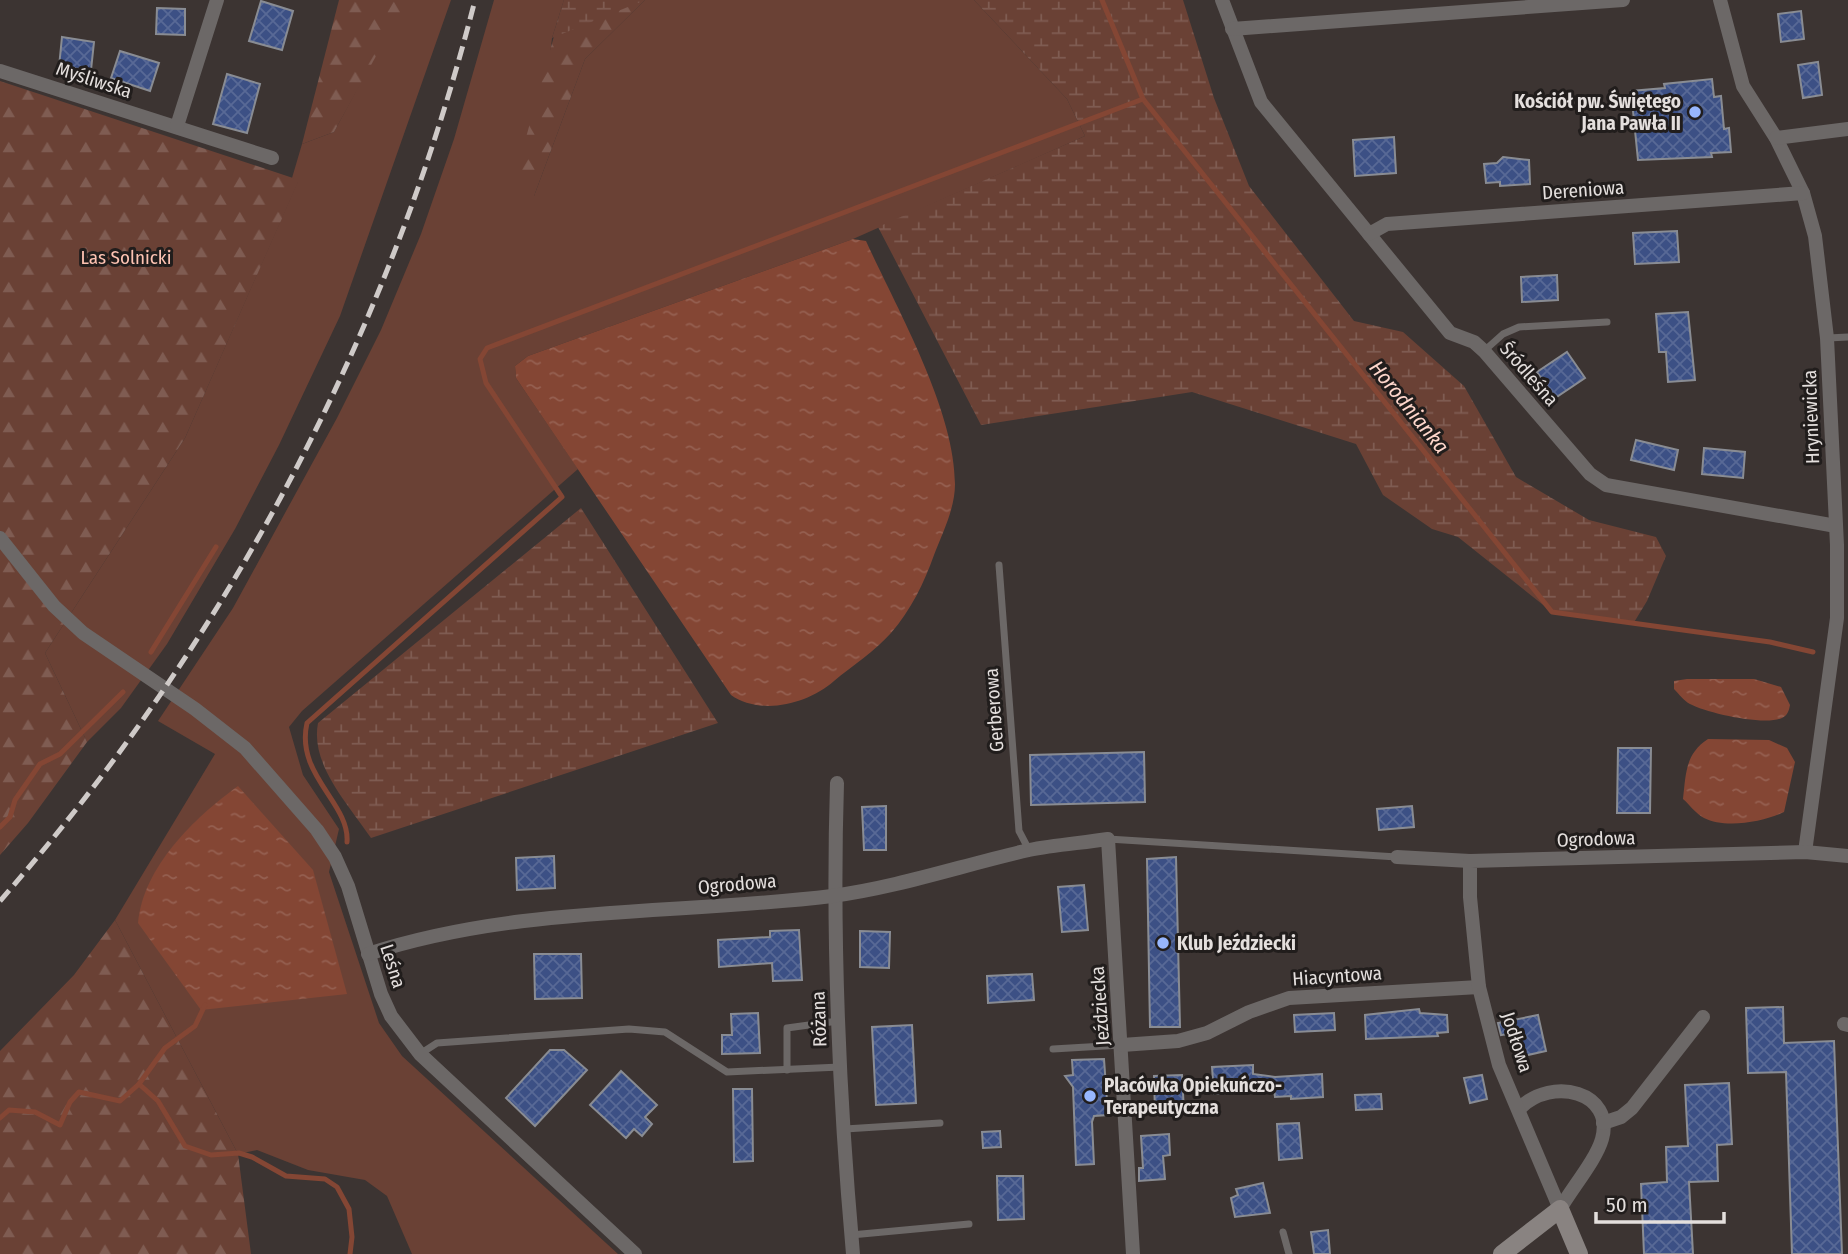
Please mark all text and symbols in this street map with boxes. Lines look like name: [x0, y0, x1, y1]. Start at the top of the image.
street label: Myśliwska: [53, 57, 135, 103]
place label: Kościół pw. Świętego Jana Pawła II: [1514, 89, 1681, 135]
marker: Kościół pw. Świętego Jana Pawła II: [1687, 104, 1703, 120]
street label: Dereniowa: [1541, 176, 1625, 204]
park label: Las Solnicki: [80, 246, 172, 269]
street label: Śródleśna: [1495, 337, 1563, 411]
water label: Horodnianka: [1364, 355, 1454, 459]
street label: Hryniewicka: [1798, 370, 1824, 464]
street label: Gerberowa: [980, 667, 1008, 753]
street label: Ogrodowa: [1556, 826, 1636, 852]
street label: Ogrodowa: [697, 869, 777, 899]
place label: Klub Jeździecki: [1177, 932, 1296, 955]
marker: Klub Jeździecki: [1155, 935, 1171, 951]
street label: Leśna: [375, 941, 411, 991]
street label: Hiacyntowa: [1291, 961, 1383, 991]
street label: Jeździecka: [1086, 965, 1114, 1047]
street label: Różana: [807, 991, 831, 1047]
street label: Jodłowa: [1496, 1009, 1538, 1075]
place label: Placówka Opiekuńczo- Terapeutyczna: [1104, 1074, 1282, 1119]
marker: Placówka Opiekuńczo- Terapeutyczna: [1082, 1088, 1098, 1104]
scale bar: [1596, 1180, 1724, 1224]
text: 50 m: [1606, 1192, 1648, 1218]

